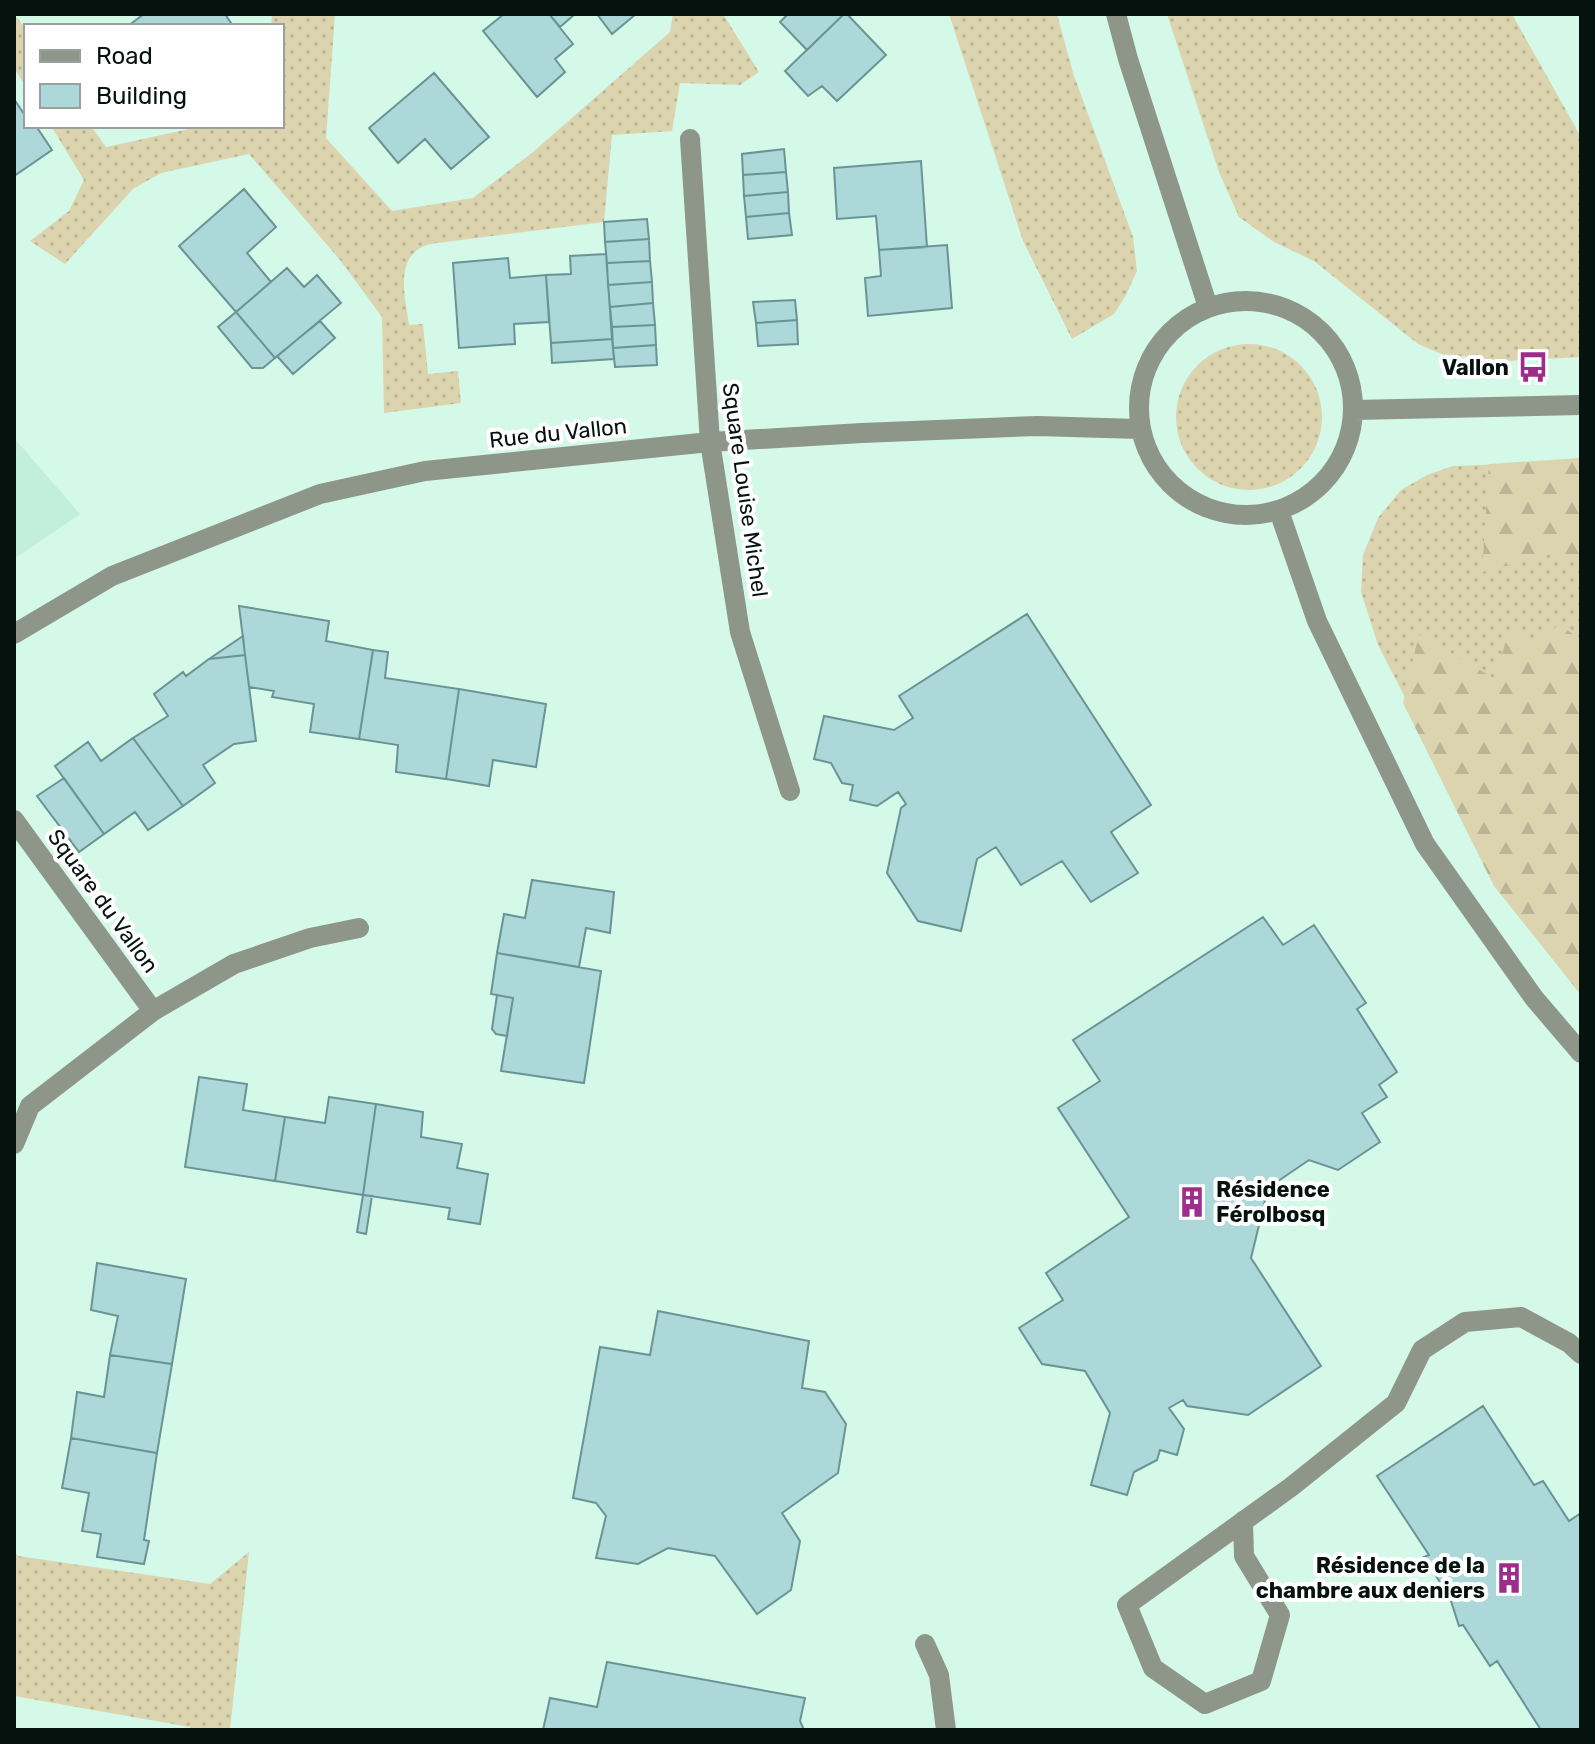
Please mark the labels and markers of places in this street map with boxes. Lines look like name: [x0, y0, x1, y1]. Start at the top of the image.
bus stop icon: Vallon: [1516, 350, 1550, 384]
place label: Vallon: [1442, 354, 1509, 381]
place label: Résidence Férolbosq: [1216, 1176, 1330, 1228]
building icon: Résidence Férolbosq: [1175, 1185, 1209, 1219]
place label: Résidence de la chambre aux deniers: [1256, 1552, 1485, 1604]
building icon: Résidence de la chambre aux deniers: [1492, 1561, 1526, 1595]

